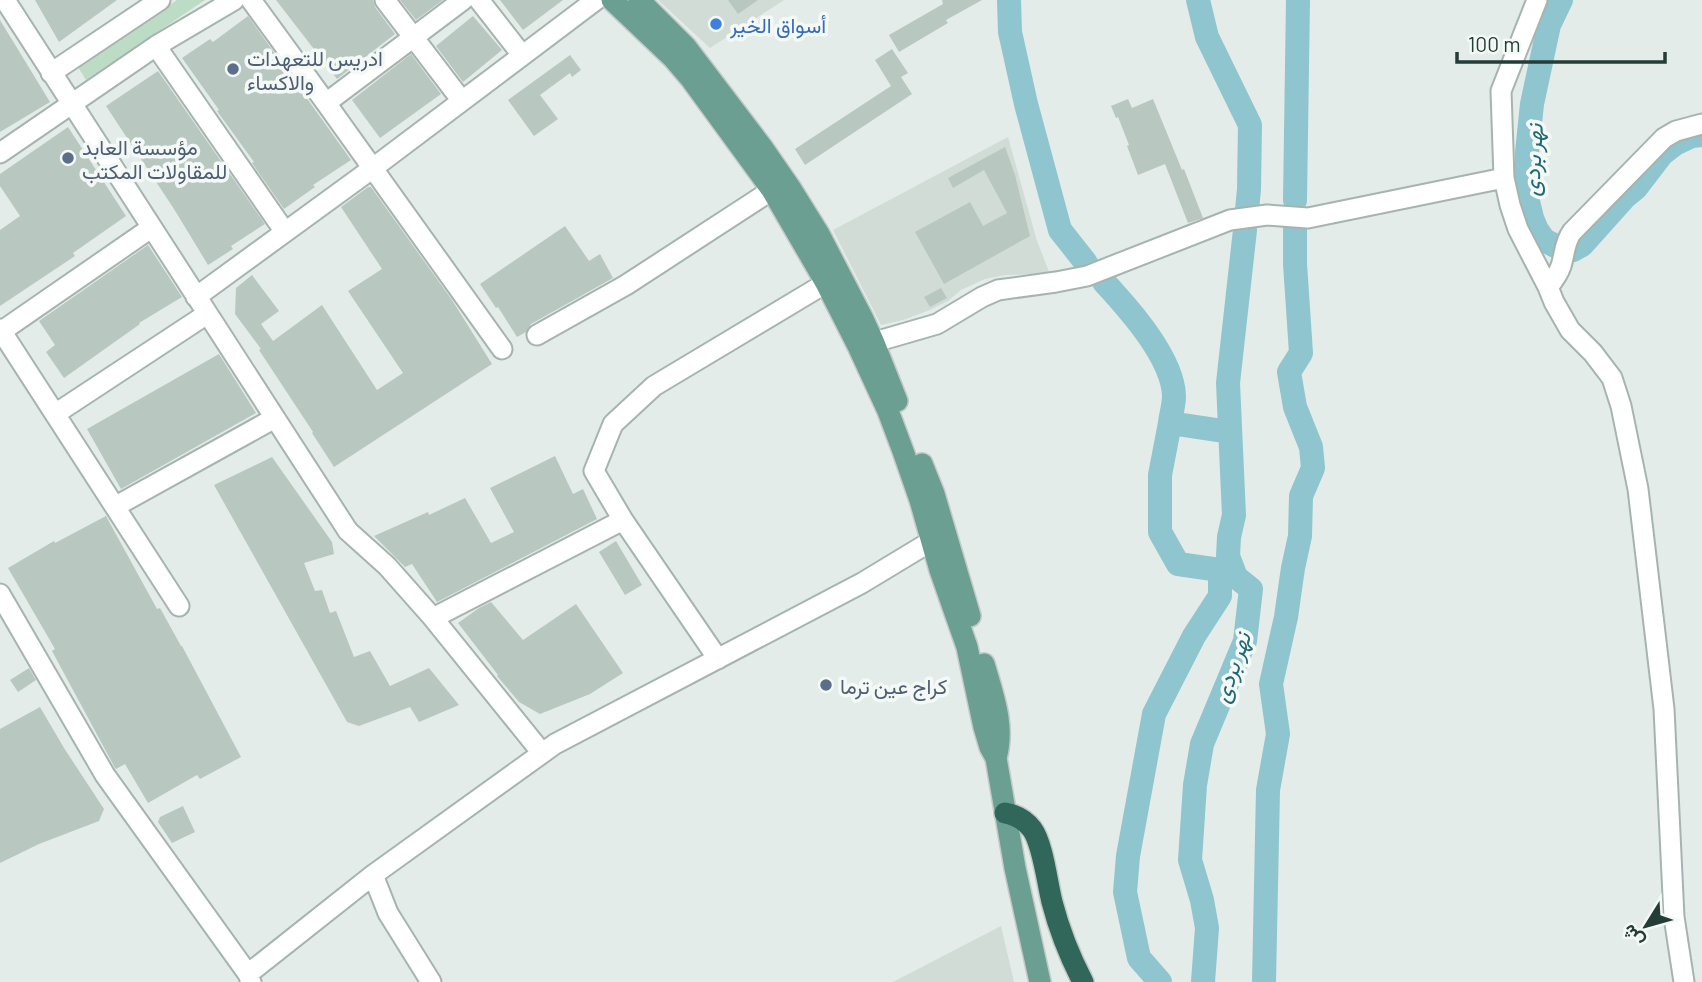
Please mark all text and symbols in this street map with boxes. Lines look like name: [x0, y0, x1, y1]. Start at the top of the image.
place label: أسواق الخير: [729, 12, 826, 39]
marker: أسواق الخير: [708, 16, 724, 32]
scale bar: [1457, 21, 1665, 65]
text: 100 m: [1468, 31, 1521, 56]
place label: ادريس للتعهدات والاكساء: [247, 45, 383, 96]
marker: ادريس للتعهدات والاكساء: [225, 61, 241, 77]
water label: نهر بردى: [1516, 122, 1550, 197]
place label: مؤسسة العابد للمقاولات المكتب: [82, 134, 227, 185]
marker: مؤسسة العابد للمقاولات المكتب: [60, 150, 76, 166]
water label: نهر بردى: [1206, 627, 1258, 706]
place label: كراج عين ترما: [840, 673, 947, 701]
marker: كراج عين ترما: [818, 677, 834, 693]
north arrow: [1611, 891, 1681, 961]
text: ش: [1616, 920, 1649, 953]

